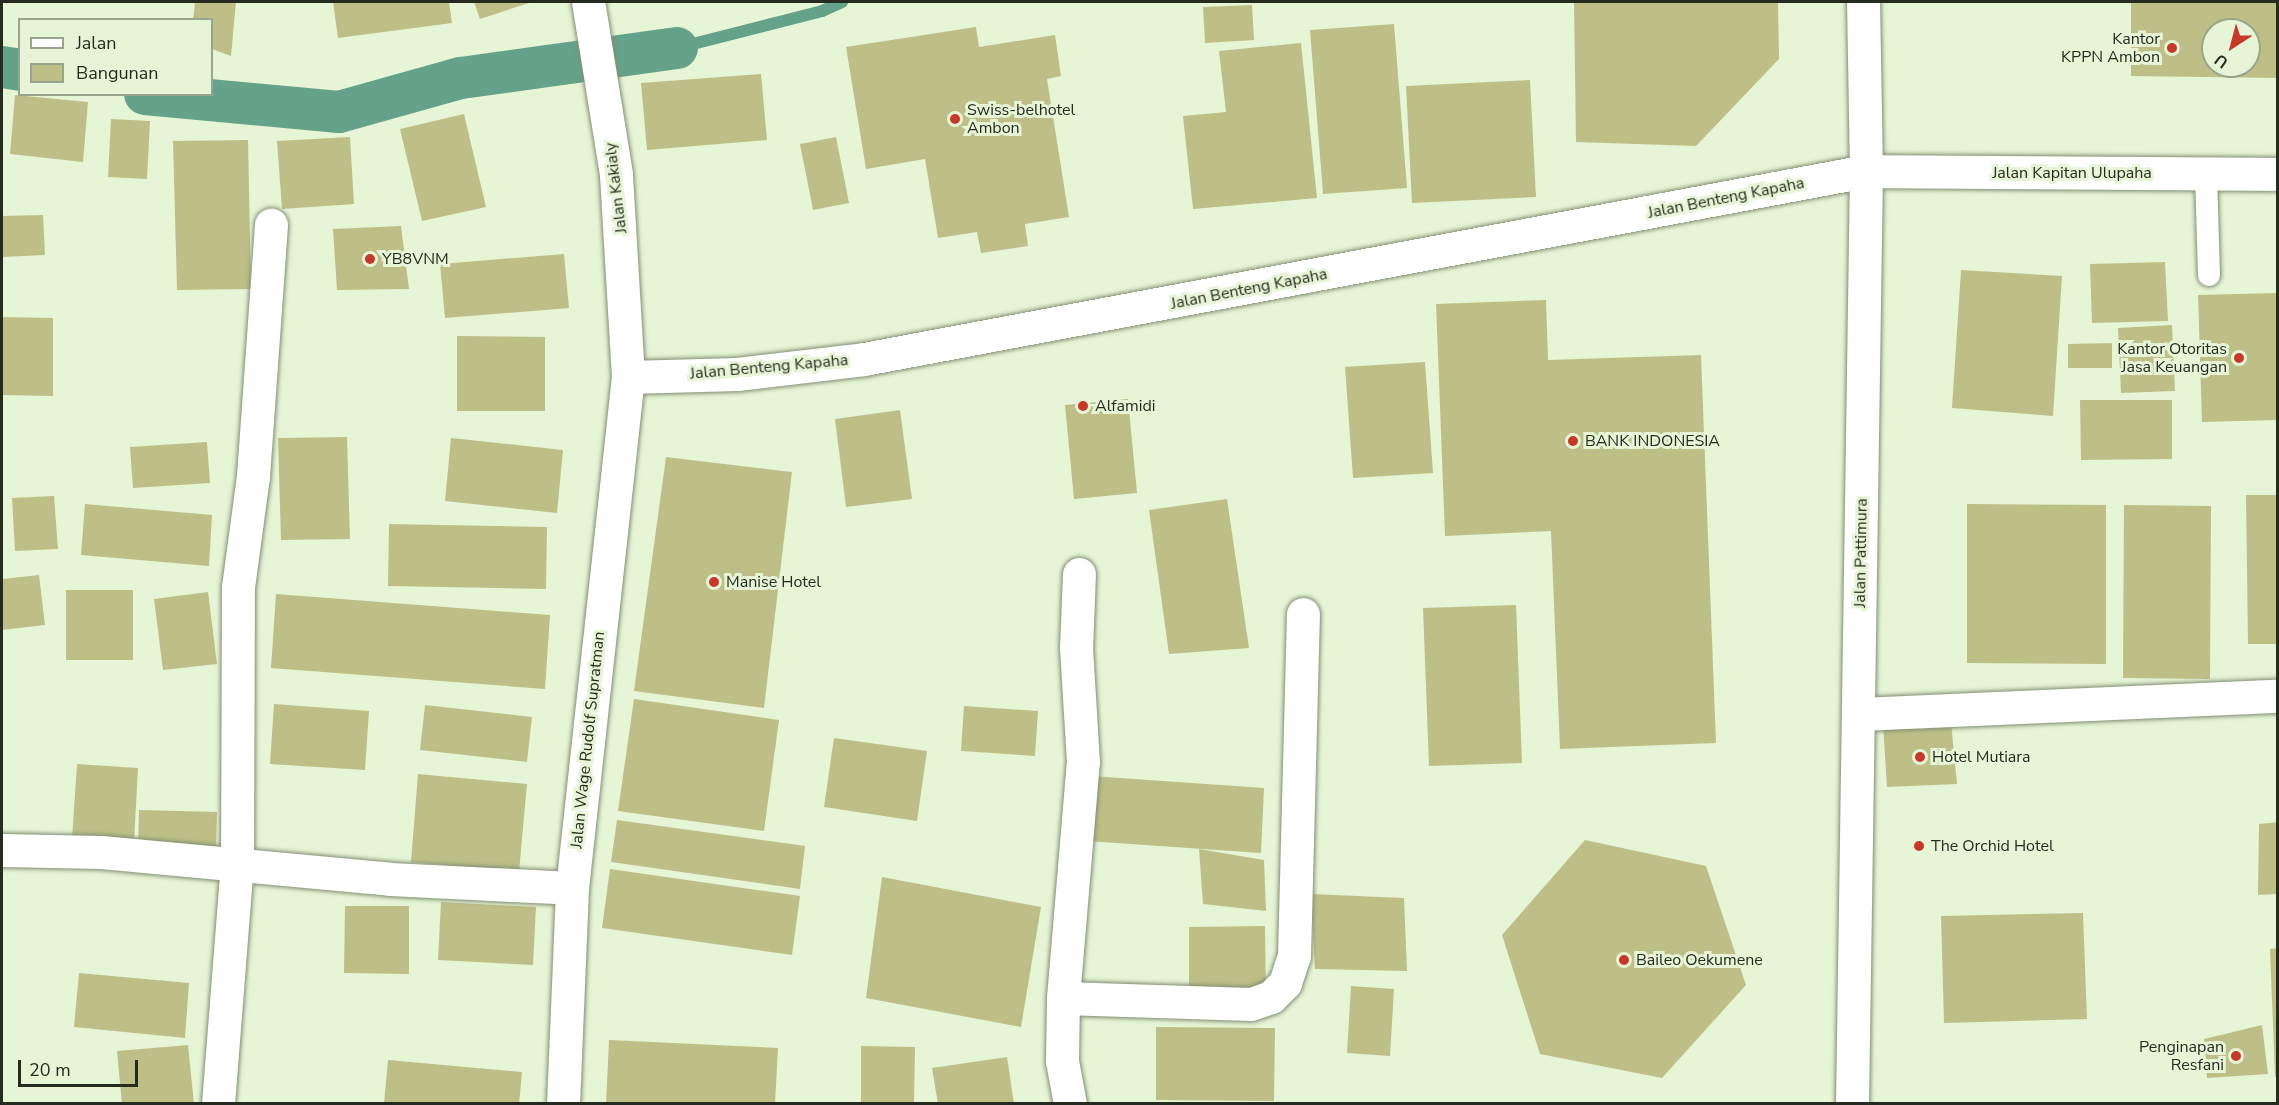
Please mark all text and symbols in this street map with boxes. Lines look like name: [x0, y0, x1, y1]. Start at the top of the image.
legend: [18, 18, 213, 96]
north arrow: [2201, 18, 2261, 78]
place label: Kantor KPPN Ambon: [2061, 29, 2160, 67]
text: Jalan: [76, 31, 116, 55]
marker: Kantor KPPN Ambon: [2165, 41, 2179, 55]
text: U: [2210, 49, 2233, 73]
text: Bangunan: [76, 61, 159, 85]
place label: Swiss-belhotel Ambon: [967, 100, 1075, 138]
marker: Swiss-belhotel Ambon: [948, 112, 962, 126]
street label: Jalan Kakialy: [601, 141, 631, 235]
street label: Jalan Kapitan Ulupaha: [1992, 163, 2152, 183]
street label: Jalan Benteng Kapaha: [1646, 173, 1806, 223]
place label: YB8VNM: [382, 249, 449, 269]
marker: YB8VNM: [363, 252, 377, 266]
street label: Jalan Benteng Kapaha: [1169, 264, 1329, 314]
place label: Kantor Otoritas Jasa Keuangan: [2117, 339, 2227, 377]
street label: Jalan Benteng Kapaha: [689, 351, 849, 383]
marker: Kantor Otoritas Jasa Keuangan: [2232, 351, 2246, 365]
place label: Alfamidi: [1095, 396, 1155, 416]
marker: Alfamidi: [1076, 399, 1090, 413]
place label: BANK INDONESIA: [1585, 431, 1720, 451]
marker: BANK INDONESIA: [1566, 434, 1580, 448]
street label: Jalan Pattimura: [1850, 498, 1872, 608]
place label: Manise Hotel: [726, 572, 821, 592]
marker: Manise Hotel: [707, 575, 721, 589]
street label: Jalan Wage Rudolf Supratman: [567, 630, 609, 850]
place label: Hotel Mutiara: [1932, 747, 2030, 767]
marker: Hotel Mutiara: [1913, 750, 1927, 764]
place label: The Orchid Hotel: [1931, 836, 2054, 856]
marker: The Orchid Hotel: [1912, 839, 1926, 853]
place label: Baileo Oekumene: [1636, 950, 1763, 970]
marker: Baileo Oekumene: [1617, 953, 1631, 967]
place label: Penginapan Resfani: [2139, 1037, 2224, 1075]
scale bar: [21, 1048, 141, 1086]
marker: Penginapan Resfani: [2229, 1049, 2243, 1063]
text: 20 m: [29, 1058, 71, 1082]

